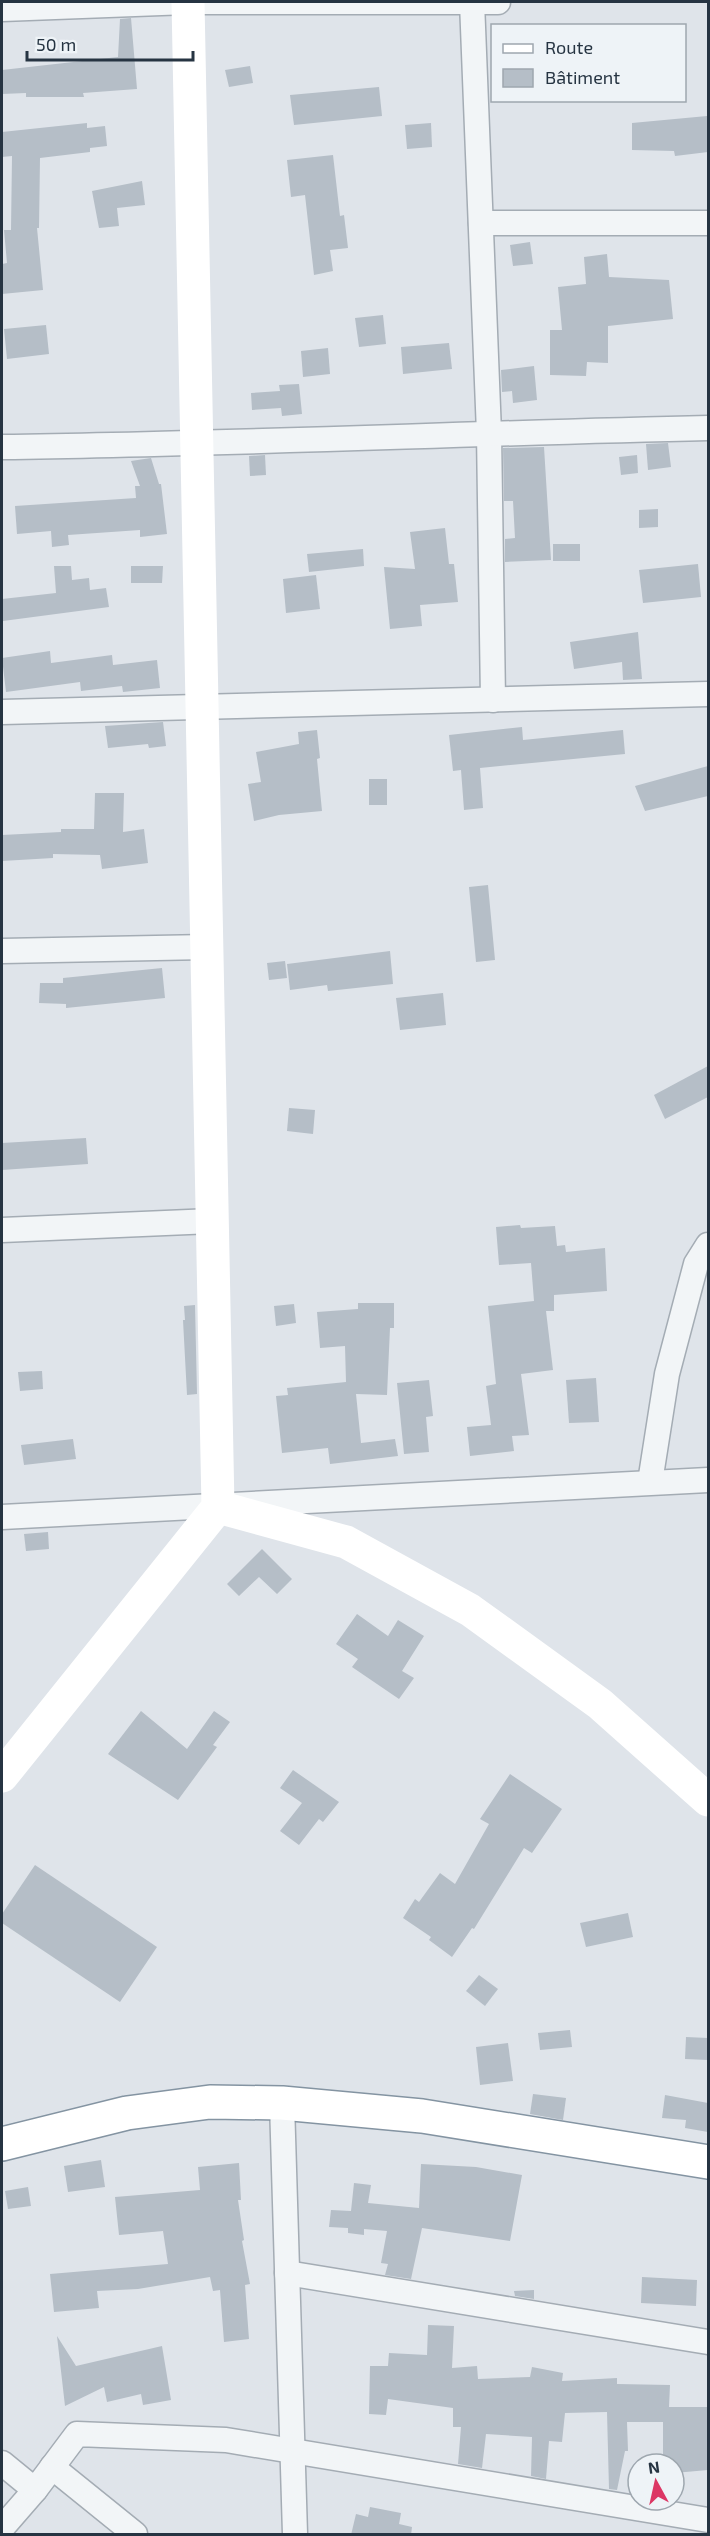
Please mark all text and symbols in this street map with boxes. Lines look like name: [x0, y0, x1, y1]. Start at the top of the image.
scale bar: [27, 24, 194, 62]
legend: [491, 24, 686, 102]
text: 50 m: [36, 33, 76, 55]
text: Route: [545, 36, 593, 58]
text: Bâtiment: [545, 66, 620, 88]
north arrow: [626, 2452, 686, 2512]
text: N: [647, 2456, 661, 2477]

